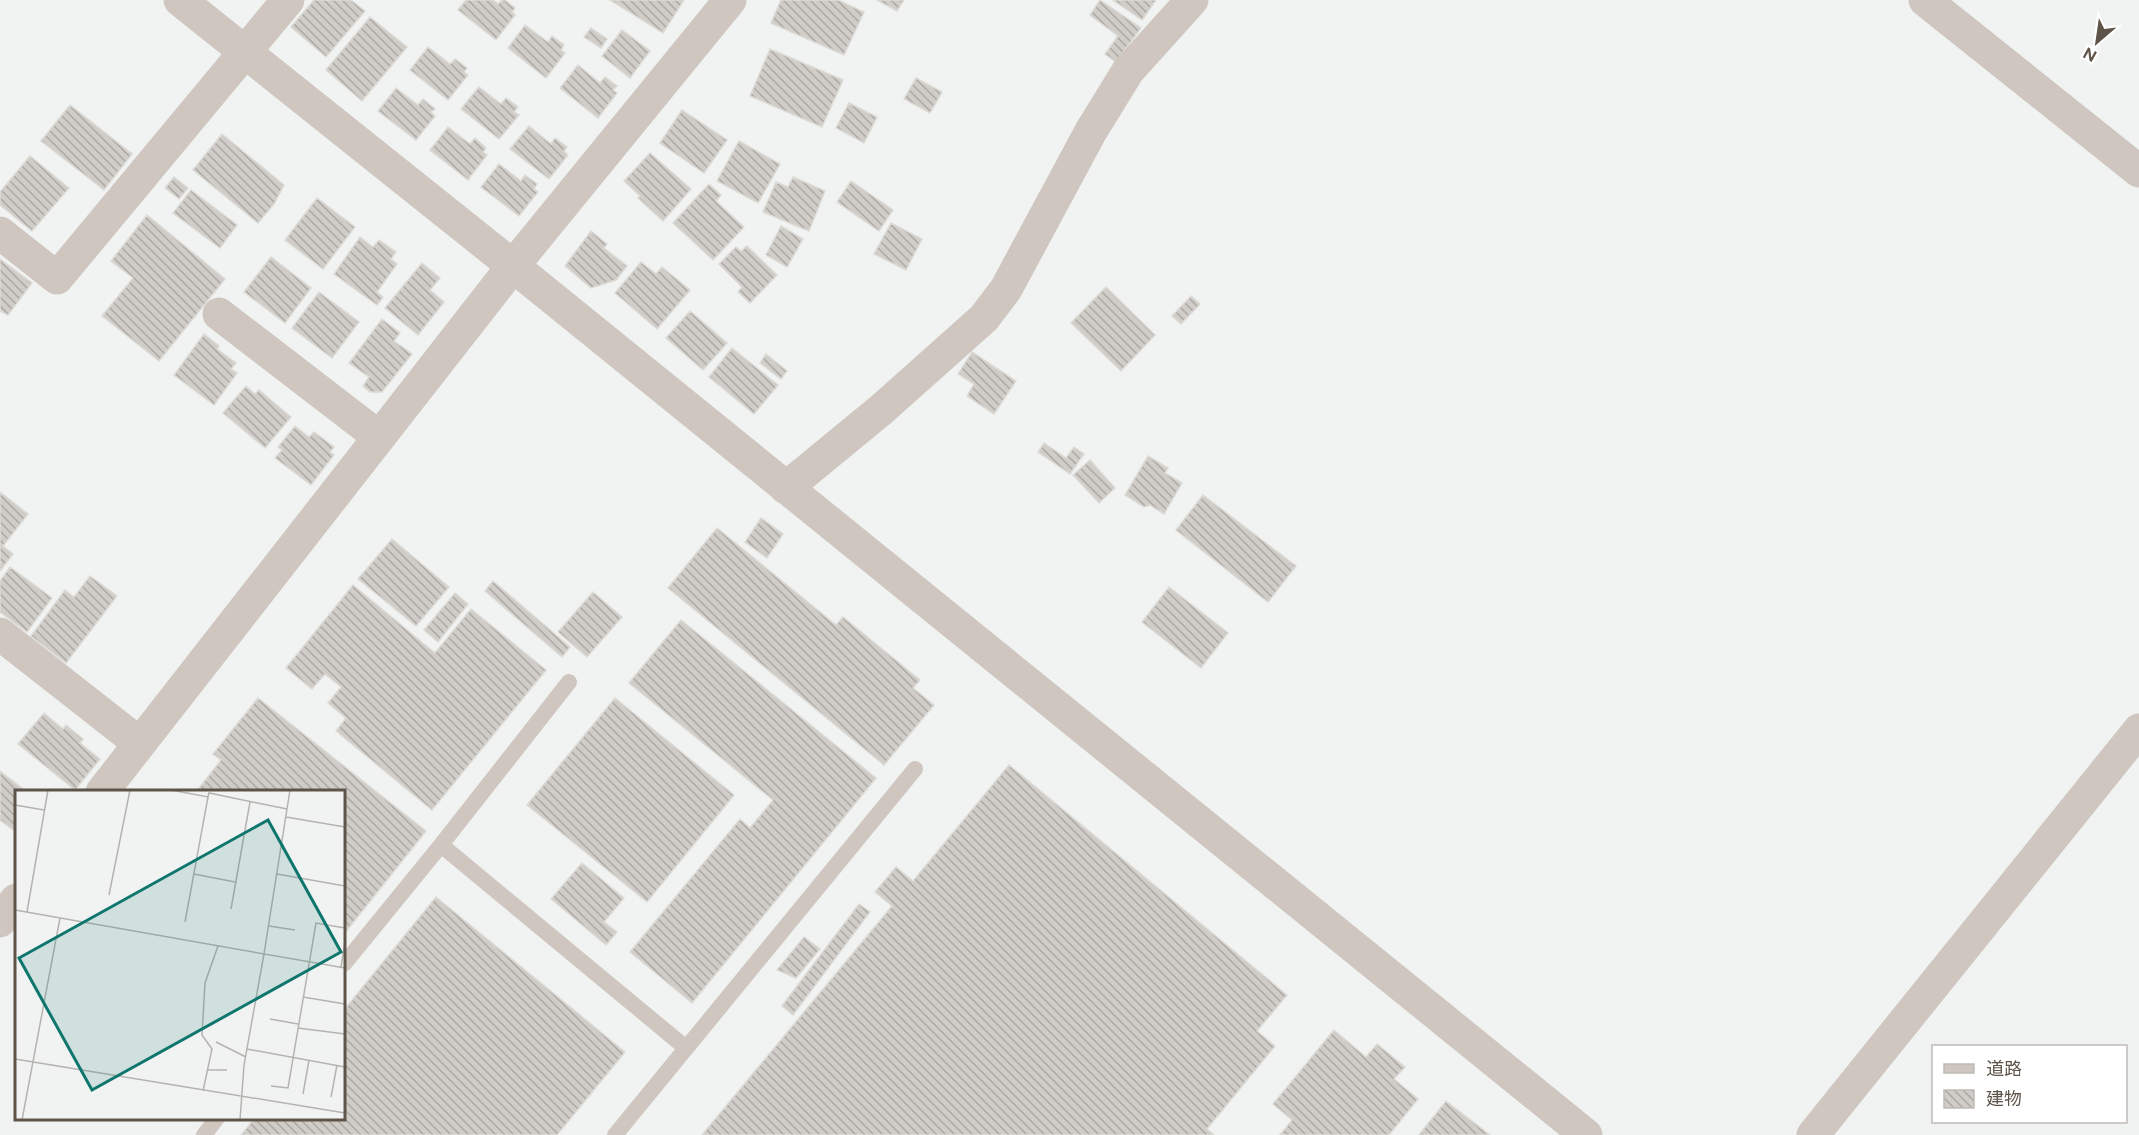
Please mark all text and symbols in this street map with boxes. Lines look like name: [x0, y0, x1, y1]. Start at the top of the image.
north arrow: [2067, 12, 2127, 72]
text: N: [2080, 43, 2100, 66]
inset map: [15, 790, 345, 1120]
legend: [1932, 1045, 2127, 1123]
text: 道路: [1986, 1058, 2022, 1080]
text: 建物: [1986, 1088, 2022, 1110]

